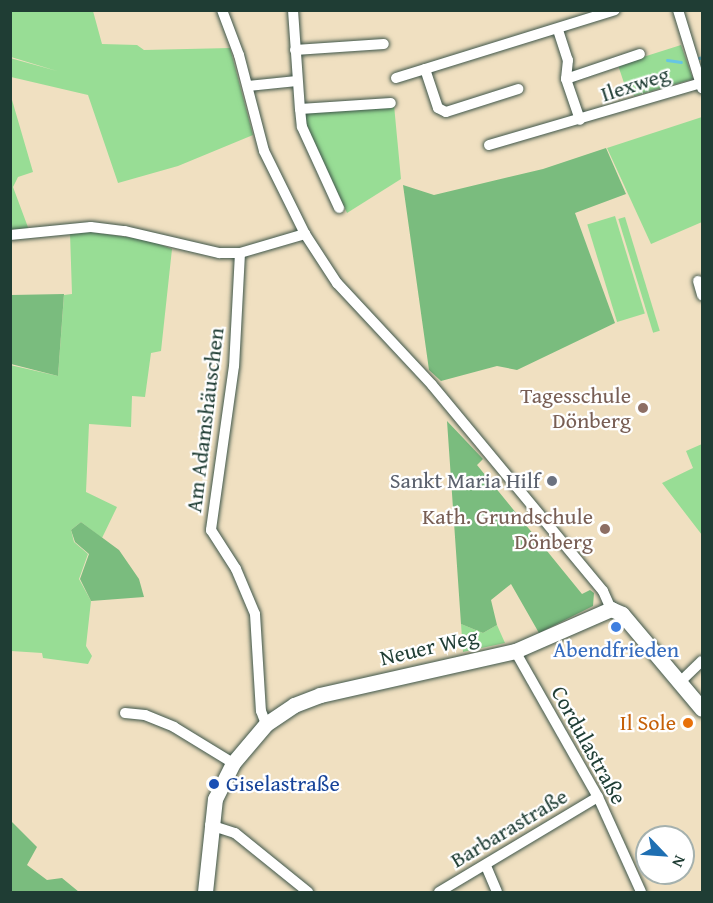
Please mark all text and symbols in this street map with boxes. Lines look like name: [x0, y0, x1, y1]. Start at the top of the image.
street label: Ilexweg: [597, 61, 673, 107]
street label: Am Adamshäuschen: [181, 326, 229, 514]
place label: Tagesschule Dönberg: [520, 382, 631, 434]
marker: Tagesschule Dönberg: [636, 401, 650, 415]
place label: Sankt Maria Hilf: [390, 468, 540, 494]
marker: Sankt Maria Hilf: [545, 474, 559, 488]
place label: Kath. Grundschule Dönberg: [422, 503, 593, 554]
marker: Kath. Grundschule Dönberg: [598, 522, 612, 536]
marker: Abendfrieden: [609, 620, 623, 634]
street label: Neuer Weg: [377, 623, 481, 671]
place label: Abendfrieden: [553, 637, 679, 663]
street label: Cordulastraße: [546, 681, 632, 809]
place label: Il Sole: [620, 710, 676, 736]
marker: Il Sole: [681, 716, 695, 730]
place label: Giselastraße: [226, 771, 340, 797]
marker: Giselastraße: [207, 777, 221, 791]
street label: Barbarastraße: [446, 783, 572, 873]
north arrow: [635, 825, 695, 885]
text: N: [666, 852, 693, 872]

